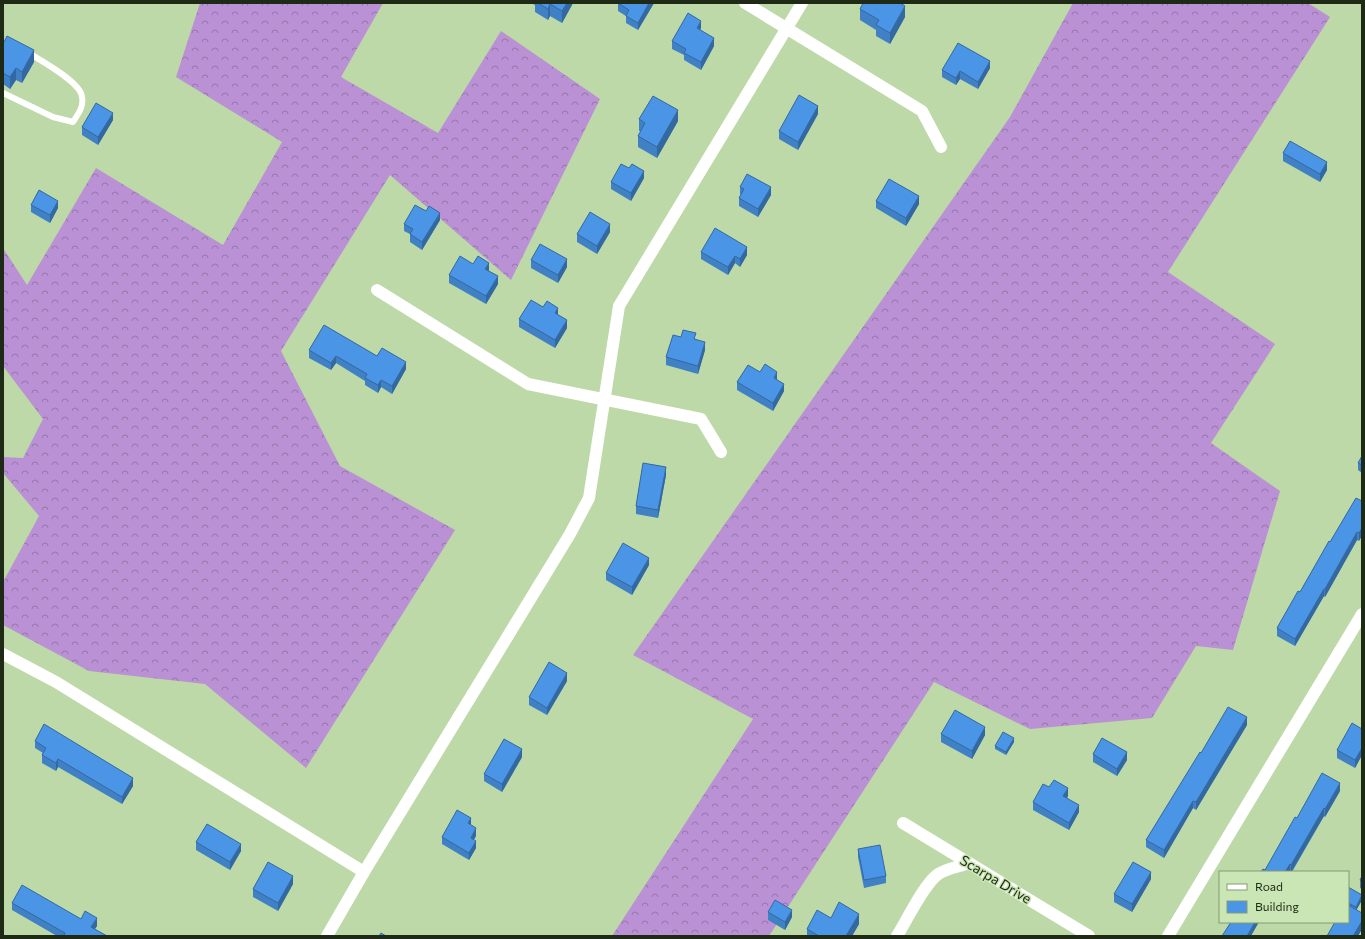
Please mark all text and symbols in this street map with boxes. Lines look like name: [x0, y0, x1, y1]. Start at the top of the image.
street label: Scarpa Drive: [957, 851, 1035, 907]
legend: [1219, 871, 1349, 923]
text: Road: [1255, 879, 1283, 893]
text: Building: [1255, 899, 1299, 913]

